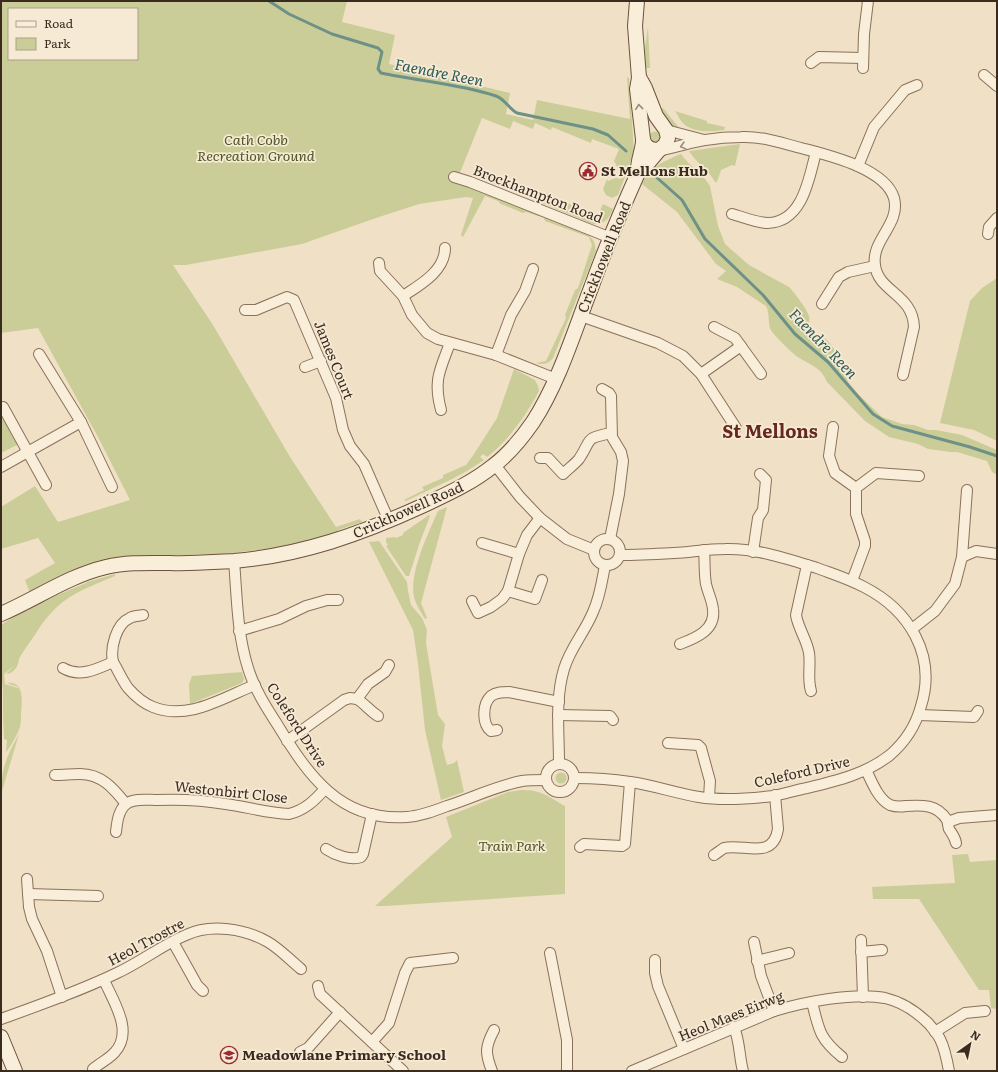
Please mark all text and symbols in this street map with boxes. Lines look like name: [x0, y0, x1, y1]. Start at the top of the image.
legend: [8, 8, 138, 60]
text: Road: [44, 14, 74, 32]
text: Park: [44, 34, 71, 52]
water label: Faendre Reen: [393, 52, 486, 91]
one-way arrow: [635, 104, 644, 110]
park label: Cath Cobb Recreation Ground: [197, 129, 315, 165]
one-way arrow: [679, 141, 686, 149]
street label: Brockhampton Road: [471, 159, 607, 227]
place label: St Mellons Hub: [601, 160, 708, 180]
public building icon: St Mellons Hub: [578, 161, 598, 181]
street label: Crickhowell Road: [572, 197, 635, 315]
water label: Faendre Reen: [784, 302, 864, 383]
street label: James Court: [310, 317, 360, 402]
district label: St Mellons: [722, 417, 818, 444]
street label: Crickhowell Road: [349, 476, 466, 542]
street label: Coleford Drive: [263, 678, 333, 771]
street label: Coleford Drive: [752, 750, 852, 792]
street label: Westonbirt Close: [173, 775, 289, 807]
park label: Train Park: [478, 835, 546, 855]
street label: Heol Trostre: [104, 913, 187, 970]
street label: Heol Maes Eirwg: [675, 985, 786, 1045]
north arrow: [950, 1024, 990, 1064]
text: N: [968, 1026, 984, 1044]
place label: Meadowlane Primary School: [242, 1044, 446, 1064]
school or university icon: Meadowlane Primary School: [219, 1045, 239, 1065]

